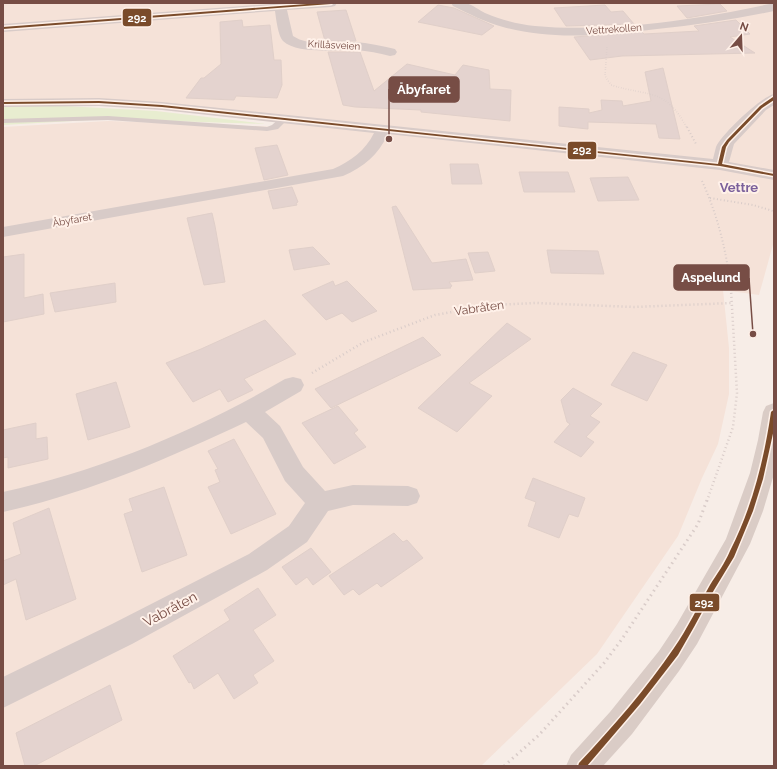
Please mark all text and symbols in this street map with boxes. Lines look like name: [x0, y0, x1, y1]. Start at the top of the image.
line badge: 292: [122, 8, 152, 27]
text: 292: [128, 12, 146, 25]
north arrow: [721, 16, 761, 56]
text: N: [738, 20, 750, 35]
street label: Vettrekollen: [586, 22, 642, 36]
street label: Krillåsveien: [307, 38, 361, 52]
callout: Åbyfaret: [389, 77, 459, 102]
text: Åbyfaret: [397, 82, 451, 97]
line badge: 292: [567, 141, 597, 160]
text: 292: [573, 144, 591, 157]
district label: Vettre: [720, 180, 758, 195]
street label: Åbyfaret: [52, 211, 93, 229]
callout: Aspelund: [674, 265, 749, 290]
text: Aspelund: [681, 270, 741, 285]
street label: Vabråten: [453, 298, 505, 318]
street label: Vabråten: [140, 588, 200, 630]
line badge: 292: [689, 593, 720, 612]
text: 292: [695, 597, 713, 610]

